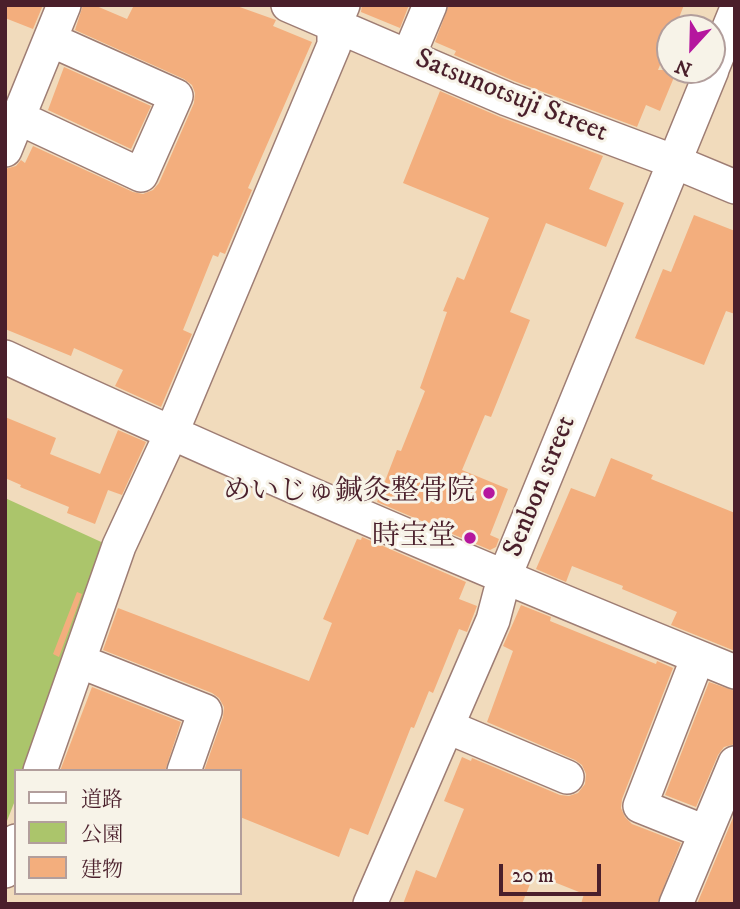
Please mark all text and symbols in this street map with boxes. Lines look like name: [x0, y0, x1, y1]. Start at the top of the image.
north arrow: [656, 14, 726, 84]
street label: Satsunotsuji Street: [410, 43, 612, 151]
text: N: [672, 53, 695, 81]
street label: Senbon street: [497, 412, 585, 562]
place label: めいじゅ鍼灸整骨院: [223, 476, 475, 510]
marker: めいじゅ鍼灸整骨院: [481, 485, 497, 501]
place label: 時宝堂: [372, 521, 456, 555]
marker: 時宝堂: [462, 530, 478, 546]
legend: [14, 769, 242, 895]
text: 道路: [81, 787, 123, 813]
text: 公園: [81, 822, 123, 848]
scale bar: [502, 850, 604, 894]
text: 建物: [81, 857, 123, 883]
text: 20 m: [512, 863, 554, 889]

